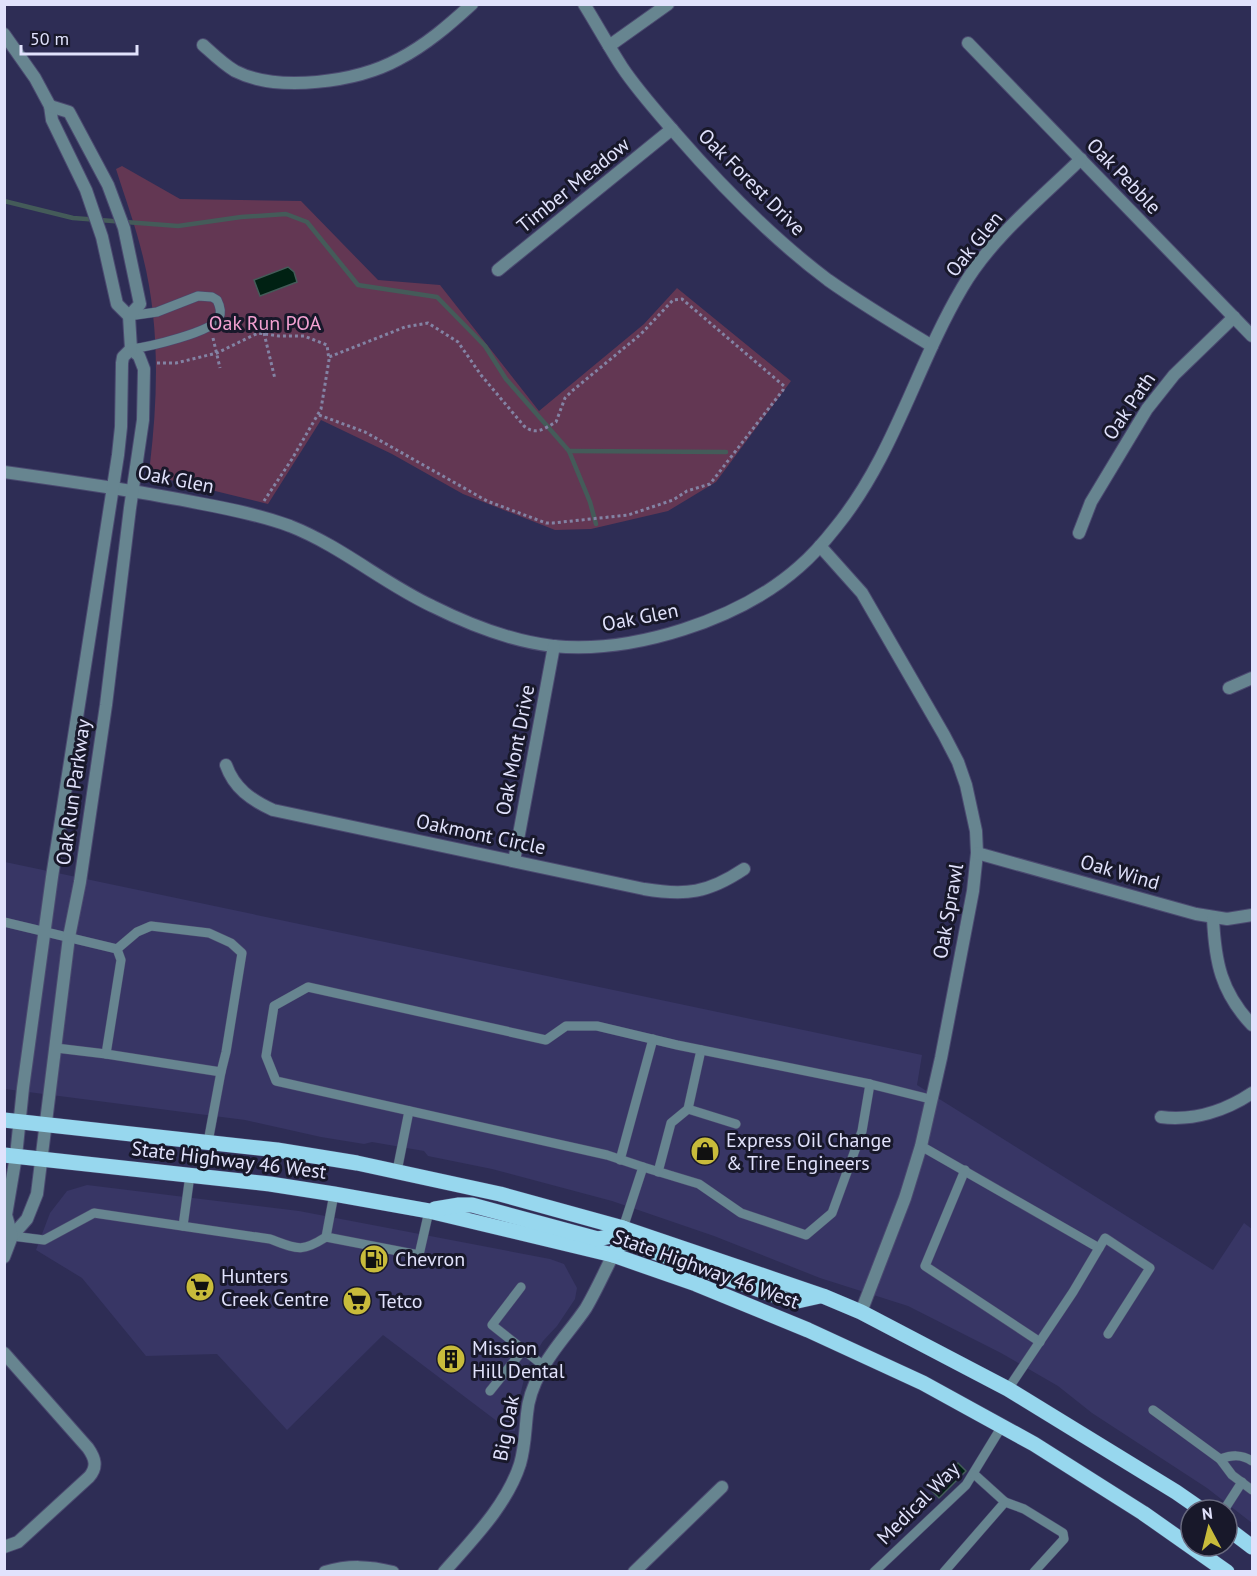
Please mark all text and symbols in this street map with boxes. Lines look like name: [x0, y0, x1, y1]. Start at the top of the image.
scale bar: [21, 18, 136, 56]
text: 50 m: [30, 27, 69, 50]
street label: Oak Forest Drive: [693, 123, 811, 241]
street label: Timber Meadow: [511, 131, 635, 238]
street label: Oak Pebble: [1081, 132, 1167, 220]
street label: Oak Glen: [940, 206, 1008, 282]
park label: Oak Run POA: [209, 310, 321, 336]
street label: Oak Path: [1097, 367, 1161, 445]
street label: Oak Glen: [136, 459, 216, 499]
street label: Oak Glen: [600, 597, 680, 637]
street label: Oak Mont Drive: [490, 683, 540, 817]
street label: Oak Run Parkway: [50, 717, 96, 867]
street label: Oakmont Circle: [414, 808, 548, 860]
street label: Oak Wind: [1077, 848, 1163, 896]
street label: Oak Sprawl: [927, 861, 969, 961]
place label: Express Oil Change & Tire Engineers: [726, 1127, 891, 1176]
street label: State Highway 46 West: [130, 1135, 328, 1185]
shop icon: Express Oil Change & Tire Engineers: [689, 1135, 721, 1167]
street label: State Highway 46 West: [609, 1223, 803, 1315]
fuel station icon: Chevron: [358, 1243, 390, 1275]
place label: Chevron: [395, 1246, 465, 1272]
place label: Hunters Creek Centre: [221, 1263, 329, 1312]
supermarket icon: Hunters Creek Centre: [184, 1271, 216, 1303]
supermarket icon: Tetco: [341, 1285, 373, 1317]
place label: Tetco: [378, 1288, 423, 1314]
place label: Mission Hill Dental: [472, 1335, 565, 1384]
building icon: Mission Hill Dental: [435, 1343, 467, 1375]
street label: Big Oak: [487, 1393, 525, 1463]
street label: Medical Way: [871, 1456, 965, 1550]
north arrow: [1179, 1498, 1239, 1558]
text: N: [1201, 1503, 1214, 1524]

